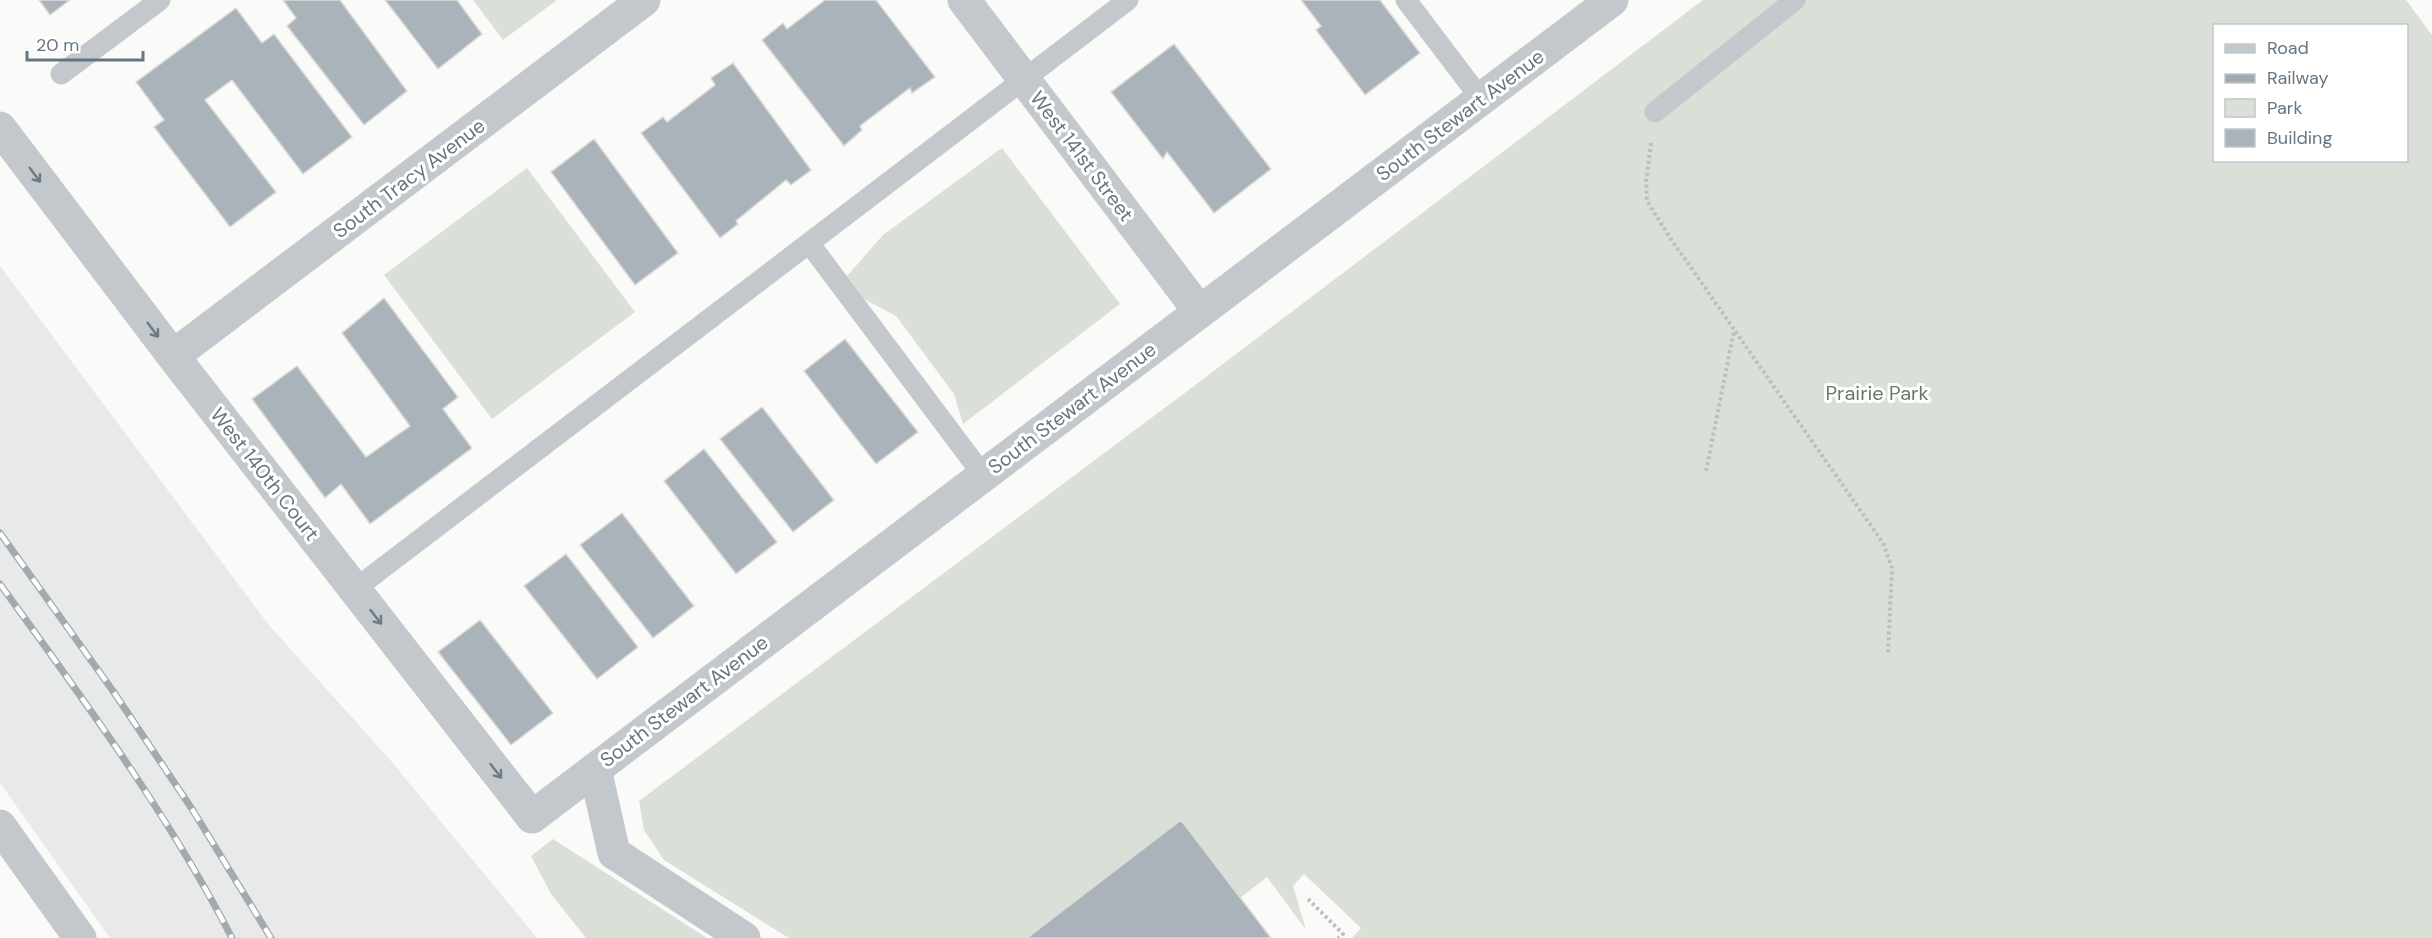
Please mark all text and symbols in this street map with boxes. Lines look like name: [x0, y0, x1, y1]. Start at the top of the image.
scale bar: [27, 24, 142, 62]
legend: [2213, 24, 2408, 162]
text: 20 m: [36, 33, 79, 57]
text: Road: [2267, 36, 2309, 60]
street label: South Stewart Avenue: [1371, 43, 1549, 187]
text: Railway: [2267, 66, 2329, 90]
street label: West 141st Street: [1025, 86, 1140, 226]
text: Park: [2267, 96, 2303, 120]
street label: South Tracy Avenue: [328, 112, 490, 244]
text: Building: [2267, 126, 2332, 150]
one-way arrow: [29, 167, 42, 183]
one-way arrow: [147, 322, 160, 338]
street label: South Stewart Avenue: [983, 336, 1161, 480]
park label: Prairie Park: [1825, 380, 1929, 406]
street label: West 140th Court: [205, 402, 325, 546]
one-way arrow: [370, 608, 383, 624]
street label: South Stewart Avenue: [595, 629, 773, 773]
one-way arrow: [490, 762, 503, 778]

